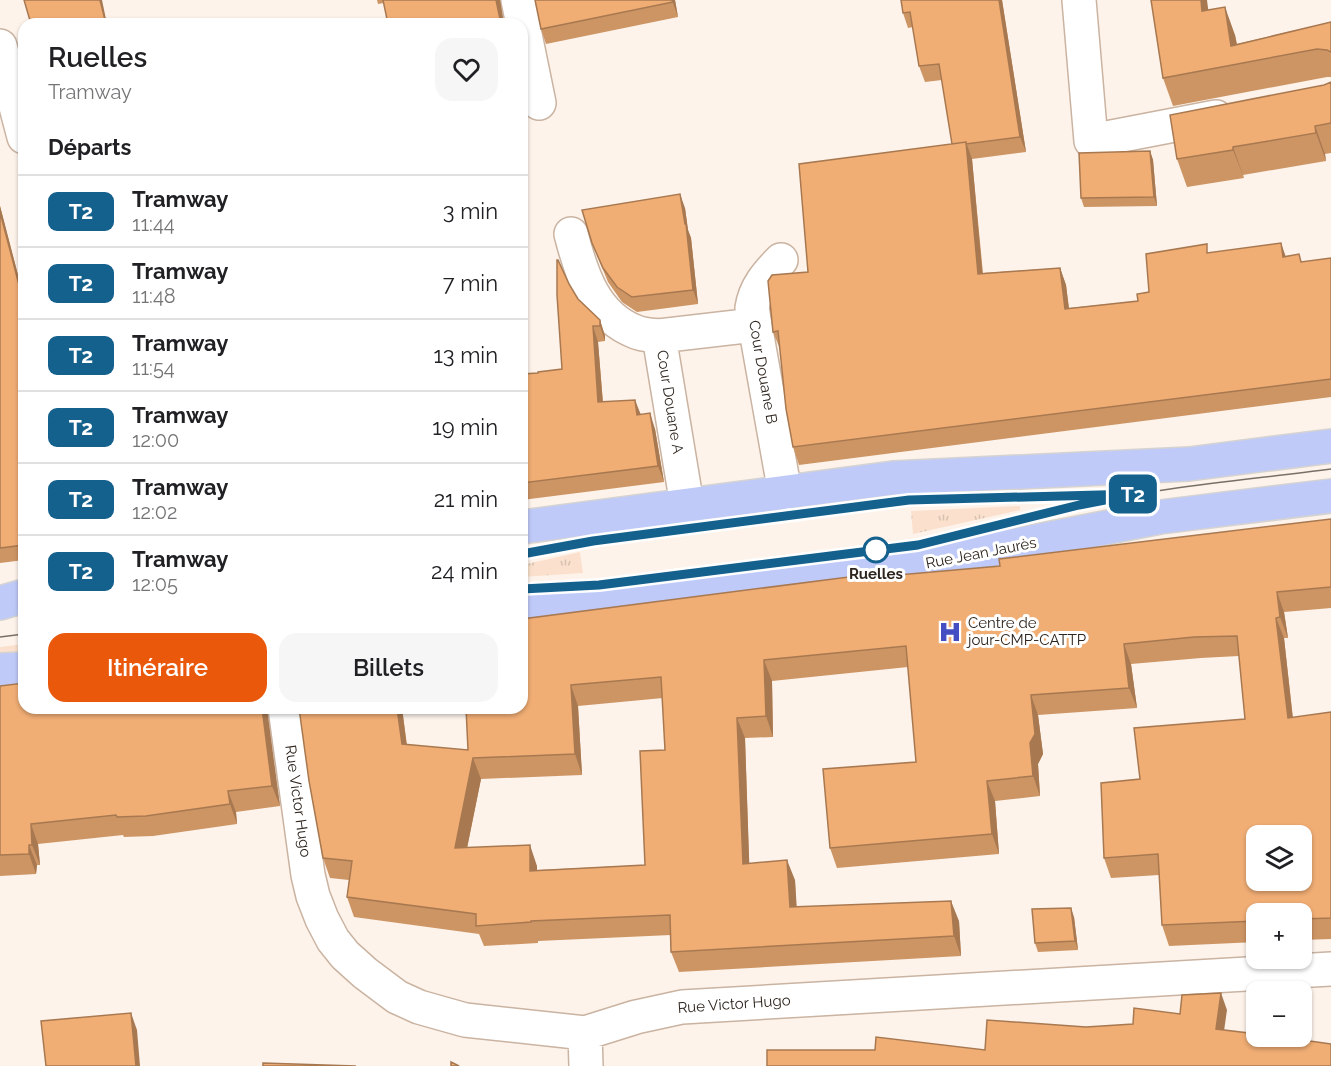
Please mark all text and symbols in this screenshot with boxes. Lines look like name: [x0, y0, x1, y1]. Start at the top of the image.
button: heart: [435, 38, 498, 101]
text: Ruelles: [48, 41, 147, 74]
text: Tramway: [48, 80, 132, 104]
text: Départs: [48, 134, 131, 160]
text: Tramway: [132, 186, 228, 212]
text: 3 min: [443, 198, 498, 224]
text: T2: [69, 199, 93, 224]
text: 11:44: [132, 212, 175, 236]
text: Tramway: [132, 258, 228, 284]
text: 7 min: [443, 270, 498, 296]
text: T2: [69, 271, 93, 296]
text: 11:48: [132, 284, 176, 308]
street label: Cour Douane B: [745, 319, 781, 425]
text: Tramway: [132, 330, 228, 356]
text: 13 min: [433, 342, 498, 368]
text: T2: [69, 343, 93, 368]
street label: Cour Douane A: [653, 349, 687, 455]
text: 11:54: [132, 356, 175, 380]
text: Tramway: [132, 402, 228, 428]
text: 19 min: [432, 414, 498, 440]
text: T2: [69, 415, 93, 440]
text: 12:00: [132, 428, 179, 452]
text: Tramway: [132, 474, 228, 500]
line badge: T2: [1106, 474, 1160, 514]
text: T2: [1121, 482, 1145, 507]
text: 21 min: [434, 486, 498, 512]
text: T2: [69, 487, 93, 512]
text: 12:02: [132, 500, 177, 524]
street label: Rue Jean Jaurès: [924, 533, 1038, 573]
marker: Ruelles: [863, 537, 889, 563]
text: Tramway: [132, 546, 228, 572]
text: 24 min: [431, 558, 498, 584]
text: T2: [69, 559, 93, 584]
place label: Ruelles: [849, 565, 903, 583]
text: 12:05: [132, 572, 178, 596]
place label: Centre de jour-CMP-CATTP: [966, 614, 1086, 649]
hospital icon: Centre de jour-CMP-CATTP: [937, 619, 963, 645]
button: Itinéraire: [48, 633, 267, 702]
button: Billets: [279, 633, 498, 702]
street label: Rue Victor Hugo: [281, 744, 315, 858]
map controls: [1246, 825, 1312, 1047]
button: layers: [1246, 825, 1312, 891]
button: +: [1246, 903, 1312, 969]
button: −: [1246, 981, 1312, 1047]
street label: Rue Victor Hugo: [677, 991, 791, 1017]

